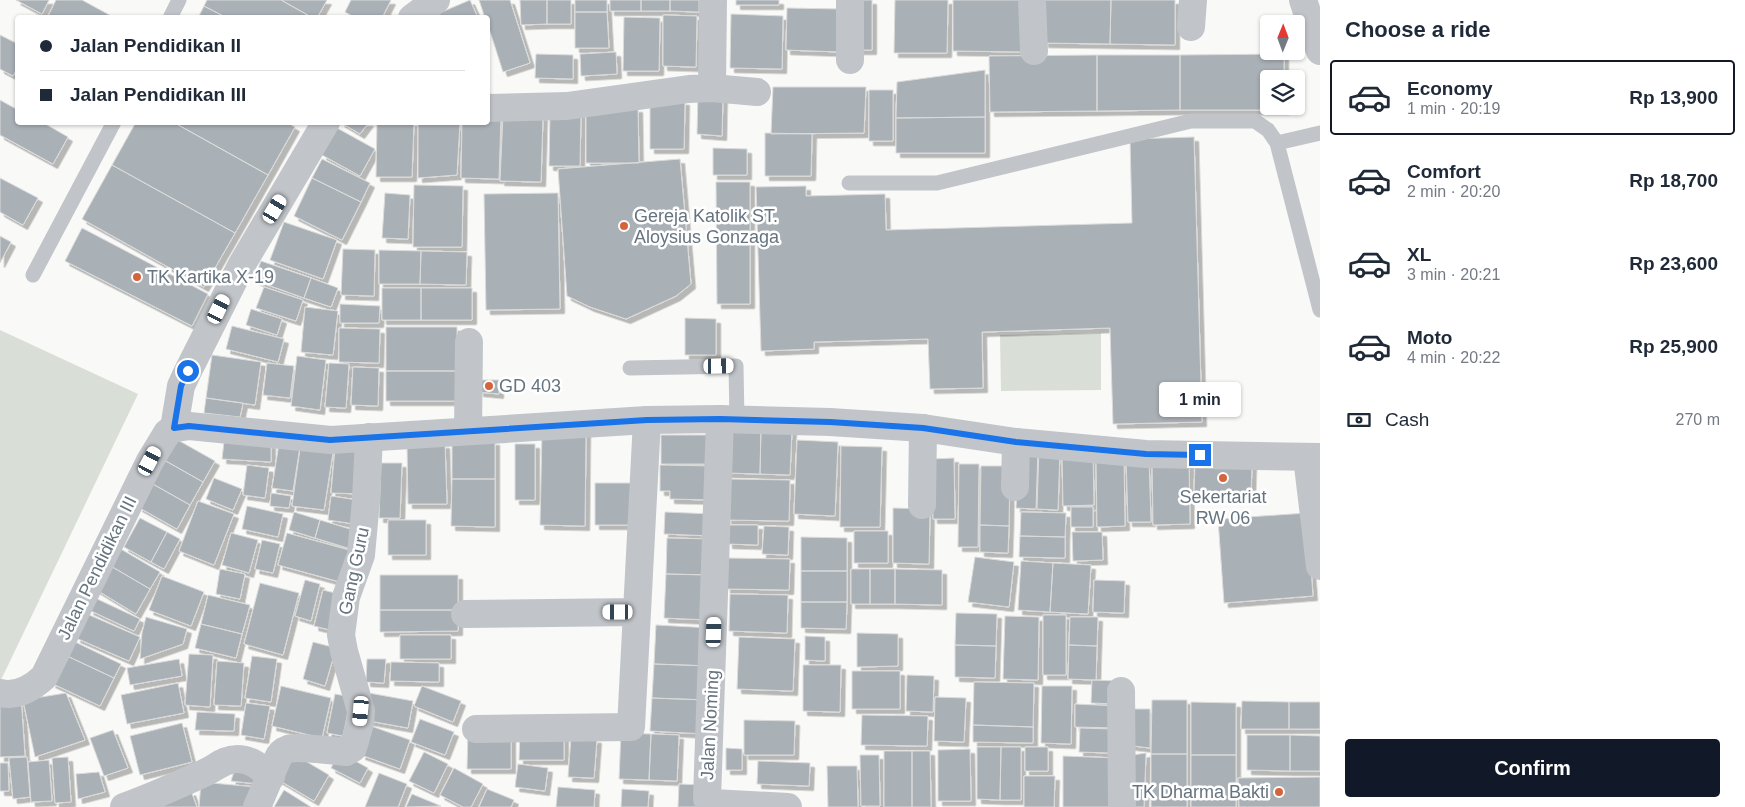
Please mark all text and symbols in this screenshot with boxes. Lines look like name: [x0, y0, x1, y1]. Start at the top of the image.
north arrow: [1260, 15, 1305, 60]
map controls: [1260, 15, 1305, 115]
text: Choose a ride: [1345, 17, 1490, 42]
text: Jalan Pendidikan II: [70, 35, 241, 56]
button: layers: [1260, 70, 1305, 115]
icon: car: [1347, 75, 1392, 120]
text: Economy: [1407, 78, 1493, 99]
text: Jalan Pendidikan III: [70, 84, 246, 105]
text: Rp 13,900: [1629, 87, 1718, 108]
text: 1 min · 20:19: [1407, 100, 1500, 117]
icon: car: [1347, 158, 1392, 203]
text: Comfort: [1407, 161, 1481, 182]
text: Rp 18,700: [1629, 170, 1718, 191]
text: 2 min · 20:20: [1407, 183, 1500, 200]
car: [260, 192, 289, 226]
place label: Gereja Katolik ST. Aloysius Gonzaga: [634, 206, 780, 247]
marker: Gereja Katolik ST. Aloysius Gonzaga: [618, 220, 630, 232]
icon: car: [1347, 241, 1392, 286]
text: XL: [1407, 244, 1431, 265]
text: Rp 23,600: [1629, 253, 1718, 274]
text: 3 min · 20:21: [1407, 266, 1500, 283]
place label: TK Kartika X-19: [147, 267, 274, 287]
marker: TK Kartika X-19: [131, 271, 143, 283]
car: [205, 292, 232, 326]
icon: car: [1347, 324, 1392, 369]
text: Moto: [1407, 327, 1452, 348]
text: Rp 25,900: [1629, 336, 1718, 357]
text: 4 min · 20:22: [1407, 349, 1500, 366]
car: [703, 358, 734, 374]
route start: [177, 360, 199, 382]
place label: GD 403: [499, 376, 561, 396]
marker: GD 403: [483, 380, 495, 392]
callout: 1 min: [1159, 382, 1241, 418]
text: 1 min: [1179, 391, 1221, 408]
icon: cash: [1345, 406, 1373, 434]
text: Cash: [1385, 409, 1429, 430]
text: 270 m: [1676, 411, 1720, 428]
car: [136, 444, 163, 478]
route end: [1189, 444, 1211, 466]
marker: Sekertariat RW 06: [1217, 472, 1229, 484]
place label: Sekertariat RW 06: [1179, 487, 1267, 528]
street label: Jalan Pendidikan III: [54, 493, 140, 643]
street label: Gang Guru: [335, 525, 373, 617]
car: [603, 605, 633, 620]
car: [705, 617, 722, 647]
street label: Jalan Noming: [697, 670, 723, 780]
car: [352, 695, 369, 727]
button: Confirm: [1345, 739, 1720, 797]
place label: TK Dharma Bakti: [1132, 782, 1269, 802]
marker: TK Dharma Bakti: [1273, 786, 1285, 798]

